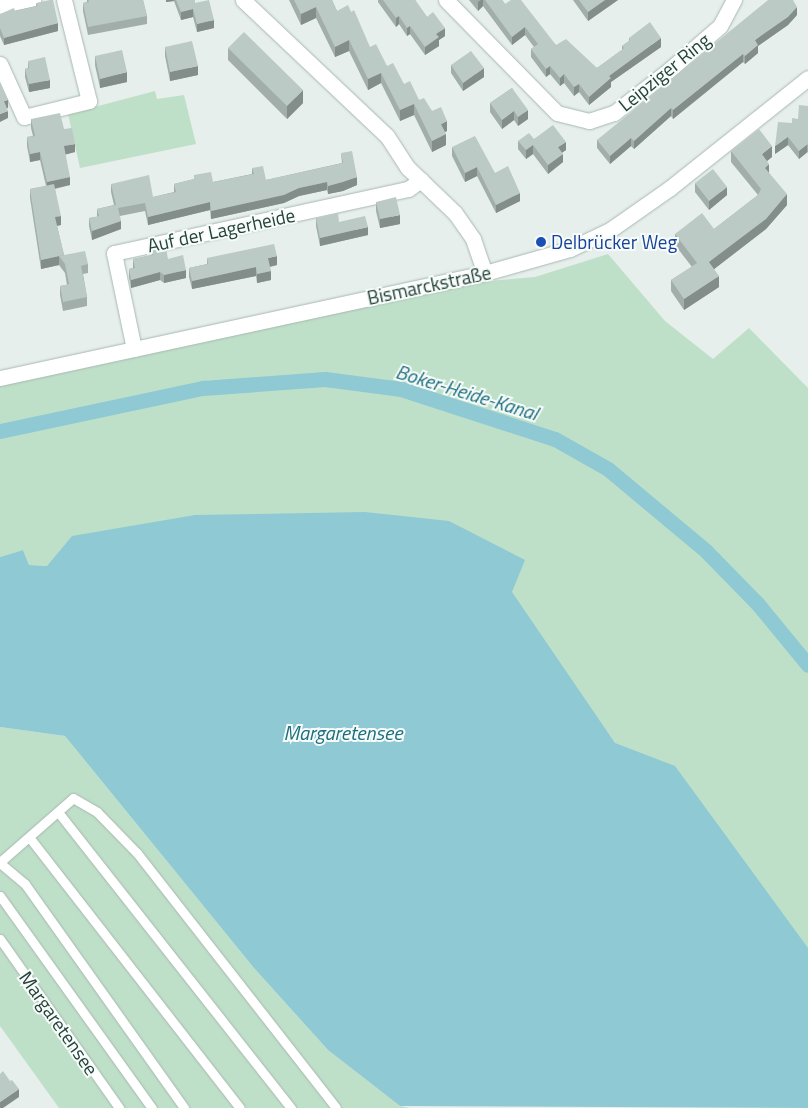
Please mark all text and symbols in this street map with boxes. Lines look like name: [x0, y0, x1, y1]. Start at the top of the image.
street label: Leipziger Ring: [614, 28, 714, 116]
street label: Auf der Lagerheide: [145, 203, 297, 257]
place label: Delbrücker Weg: [551, 231, 677, 253]
marker: Delbrücker Weg: [535, 236, 547, 248]
street label: Bismarckstraße: [365, 261, 493, 309]
water label: Boker-Heide-Kanal: [393, 359, 541, 425]
water label: Margaretensee: [283, 720, 403, 744]
street label: Margaretensee: [15, 967, 103, 1079]

